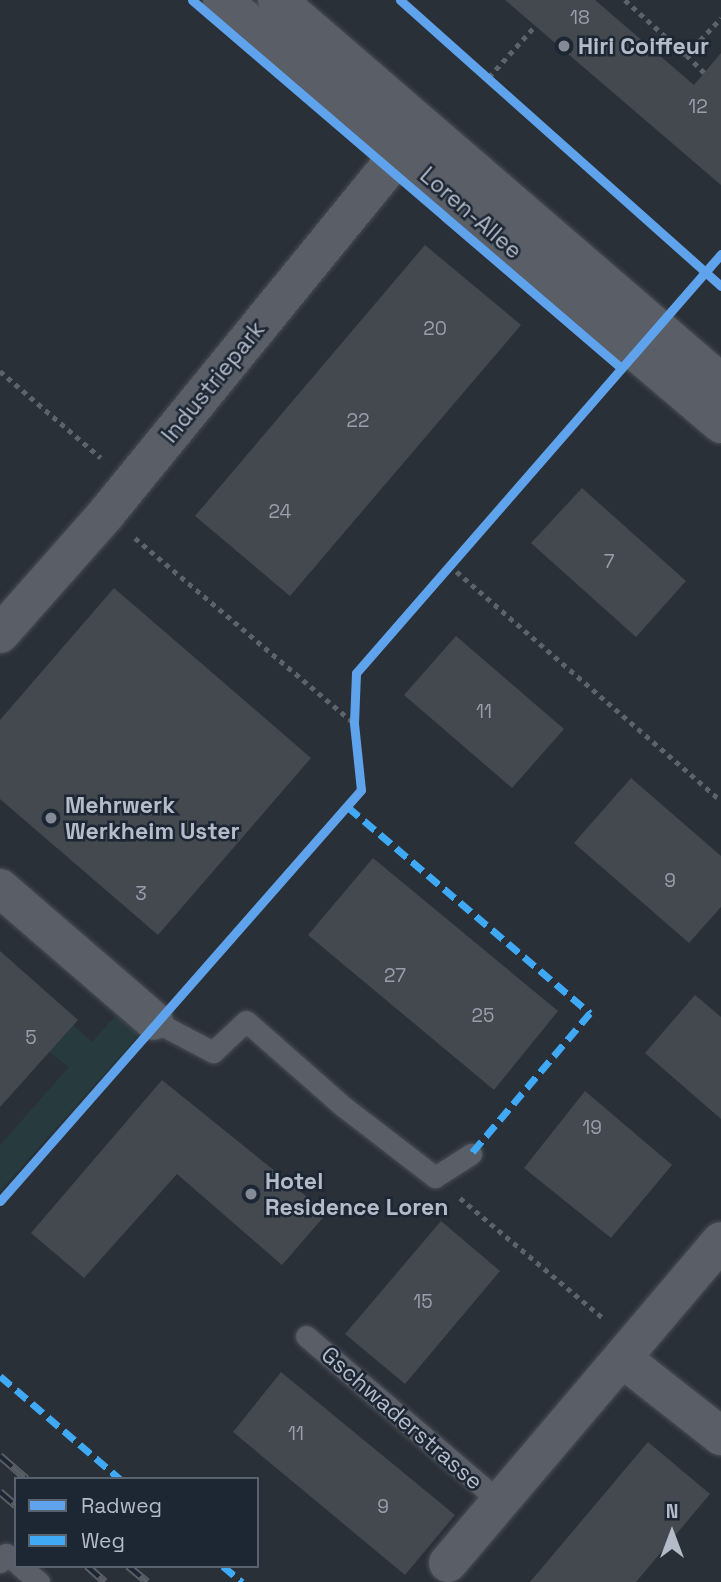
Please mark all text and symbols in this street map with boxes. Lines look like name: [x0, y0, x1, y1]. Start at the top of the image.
house number: 18: [570, 7, 590, 29]
place label: Hiri Coiffeur: [578, 32, 709, 60]
marker: Hiri Coiffeur: [556, 38, 572, 54]
house number: 12: [688, 96, 708, 118]
street label: Loren-Allee: [414, 161, 528, 265]
street label: Industriepark: [156, 316, 270, 448]
house number: 20: [423, 318, 447, 340]
house number: 22: [347, 410, 369, 432]
house number: 24: [269, 501, 291, 523]
house number: 7: [604, 551, 614, 573]
house number: 11: [476, 701, 492, 723]
place label: Mehrwerk Werkheim Uster: [65, 791, 240, 845]
marker: Mehrwerk Werkheim Uster: [43, 810, 59, 826]
house number: 9: [664, 870, 676, 892]
house number: 3: [135, 883, 147, 905]
house number: 27: [384, 965, 406, 987]
house number: 25: [472, 1005, 494, 1027]
house number: 5: [25, 1027, 37, 1049]
house number: 19: [582, 1117, 602, 1139]
place label: Hotel Residence Loren: [265, 1167, 448, 1221]
marker: Hotel Residence Loren: [243, 1186, 259, 1202]
house number: 15: [413, 1291, 433, 1313]
street label: Gschwaderstrasse: [316, 1340, 488, 1496]
house number: 11: [288, 1423, 304, 1445]
legend: [14, 1477, 259, 1568]
text: Radweg: [81, 1492, 162, 1519]
house number: 9: [377, 1496, 389, 1518]
north arrow: [637, 1498, 707, 1568]
text: N: [666, 1499, 678, 1524]
text: Weg: [81, 1527, 125, 1554]

